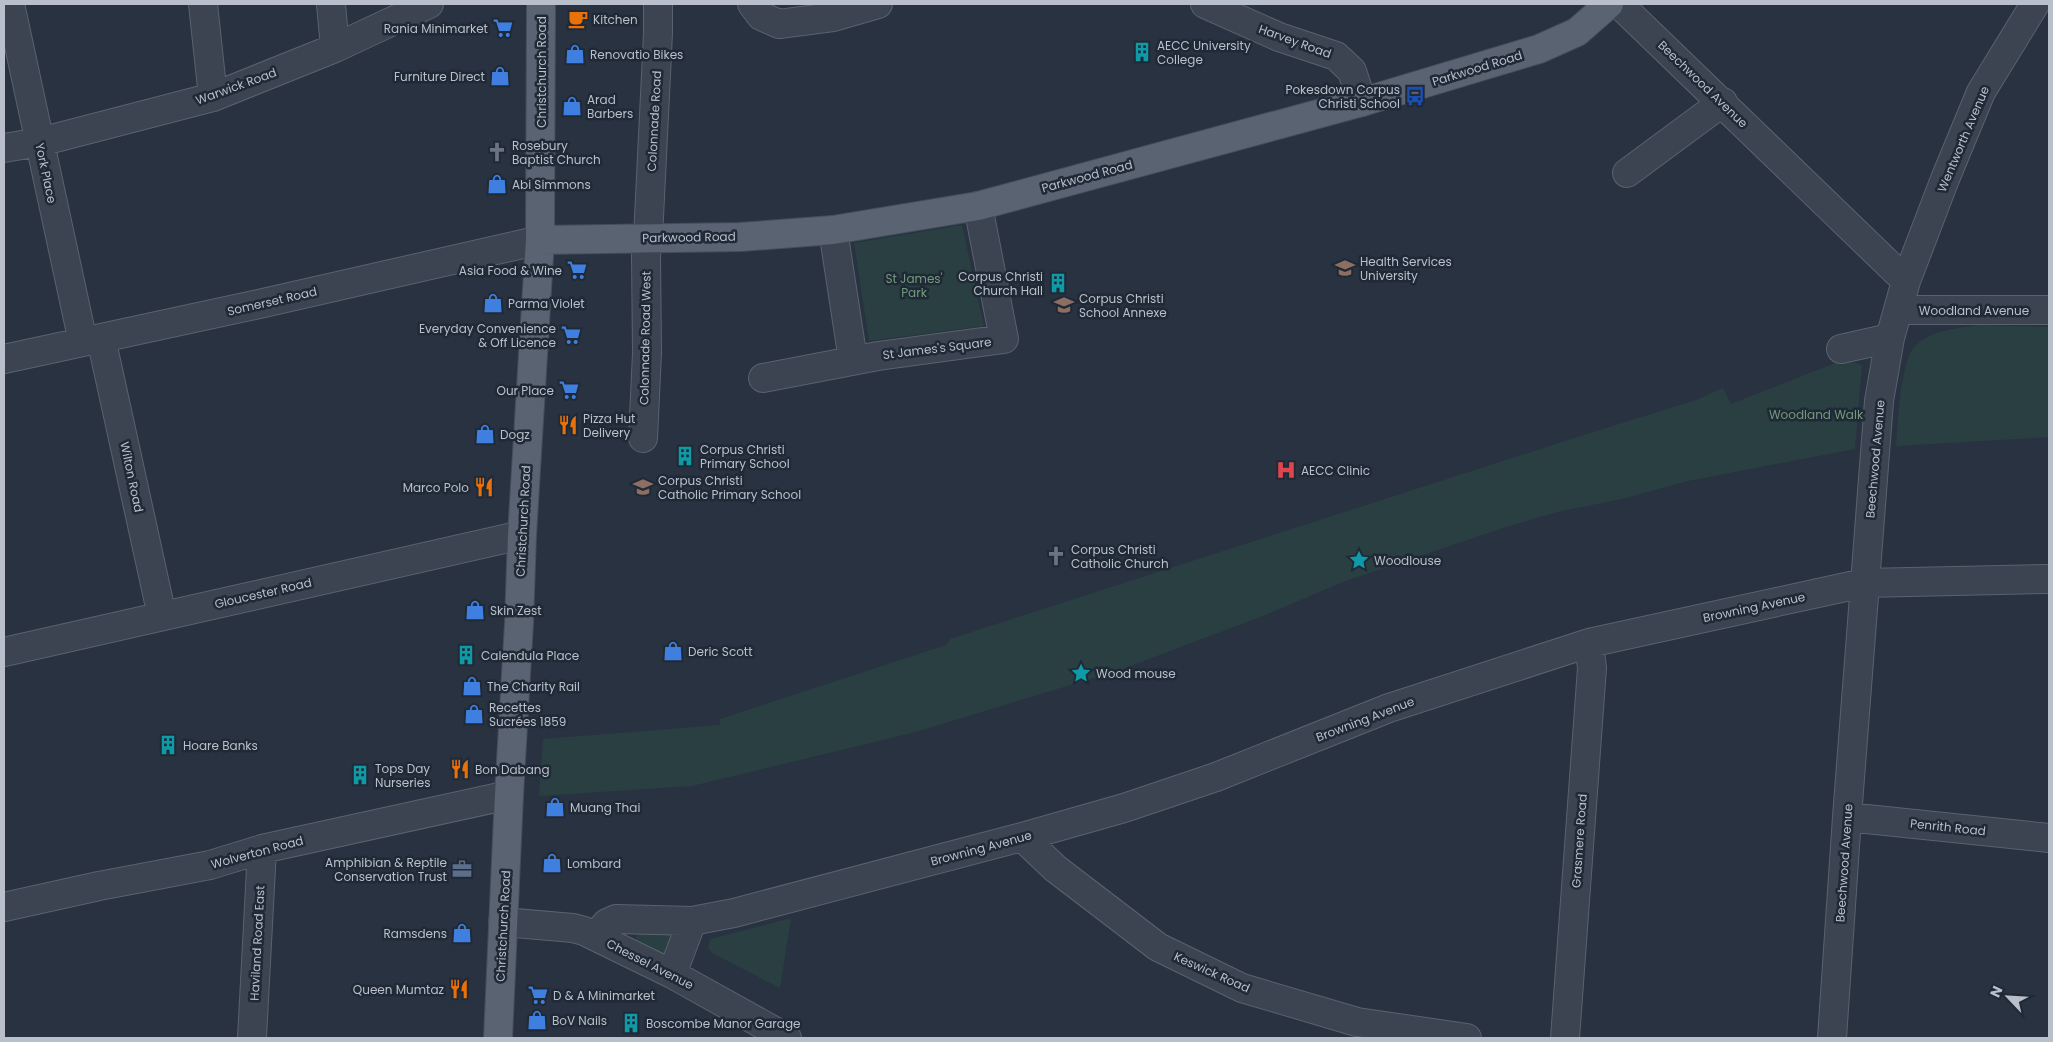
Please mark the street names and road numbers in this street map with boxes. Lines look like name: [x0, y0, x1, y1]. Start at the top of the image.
street label: Christchurch Road: [533, 16, 550, 128]
street label: Harvey Road: [1256, 20, 1334, 62]
street label: Beechwood Avenue: [1654, 37, 1752, 131]
street label: Parkwood Road: [1430, 46, 1524, 90]
street label: Warwick Road: [193, 63, 279, 109]
street label: Colonnade Road: [643, 70, 665, 172]
street label: Wentworth Avenue: [1933, 83, 1993, 195]
street label: York Place: [31, 141, 61, 205]
street label: Parkwood Road: [1040, 156, 1134, 196]
street label: Parkwood Road: [642, 228, 736, 246]
street label: Colonnade Road West: [635, 271, 655, 405]
street label: Somerset Road: [226, 282, 318, 320]
street label: Woodland Avenue: [1919, 302, 2029, 319]
street label: St James's Square: [882, 333, 992, 363]
street label: Beechwood Avenue: [1861, 399, 1889, 519]
street label: Wilton Road: [116, 440, 148, 514]
street label: Christchurch Road: [512, 465, 534, 577]
street label: Gloucester Road: [213, 574, 313, 612]
street label: Browning Avenue: [1701, 588, 1807, 626]
street label: Browning Avenue: [1313, 692, 1417, 746]
street label: Grasmere Road: [1567, 793, 1591, 889]
street label: Beechwood Avenue: [1831, 803, 1857, 923]
street label: Penrith Road: [1909, 815, 1987, 839]
street label: Browning Avenue: [929, 826, 1033, 870]
street label: Wolverton Road: [209, 831, 305, 873]
street label: Christchurch Road: [492, 870, 514, 982]
street label: Haviland Road East: [245, 885, 269, 1001]
street label: Chessel Avenue: [604, 935, 696, 993]
street label: Keswick Road: [1171, 948, 1253, 996]

